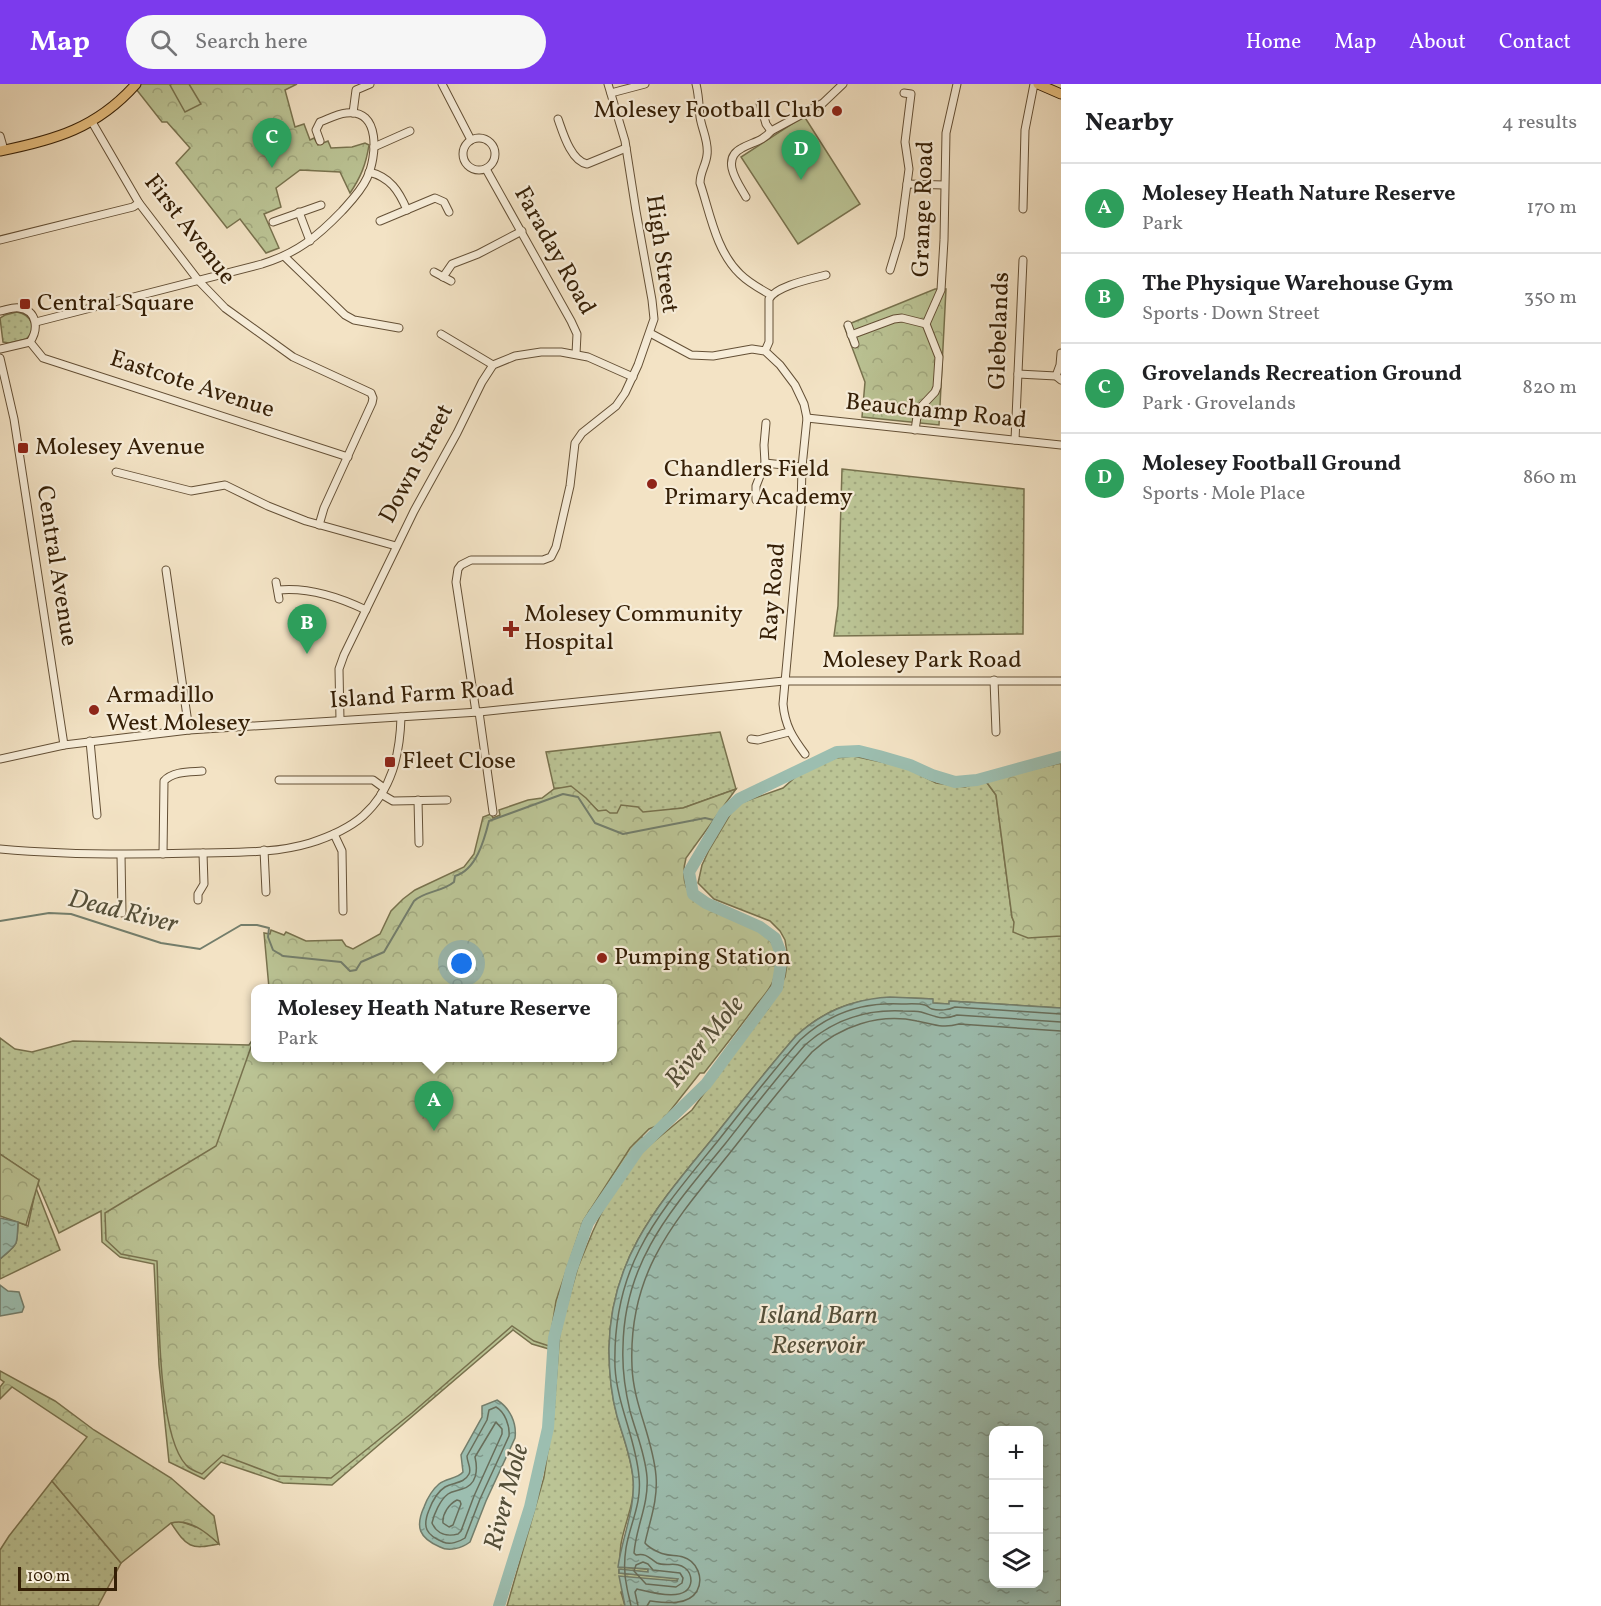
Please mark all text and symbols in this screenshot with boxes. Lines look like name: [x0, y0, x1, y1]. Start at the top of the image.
search box: [126, 15, 546, 69]
text: Map: [30, 23, 90, 62]
icon: search: [147, 26, 180, 59]
text: Search here: [195, 27, 308, 58]
text: Home: [1246, 28, 1301, 57]
text: Map: [1334, 28, 1376, 57]
text: About: [1409, 28, 1466, 57]
text: Contact: [1499, 28, 1571, 57]
place label: Molesey Football Club: [594, 94, 825, 128]
marker: Molesey Football Club: [830, 104, 844, 118]
text: Nearby: [1085, 105, 1174, 141]
text: 4 results: [1502, 109, 1577, 137]
pin: C: [252, 118, 292, 168]
pin: D: [782, 130, 820, 180]
street label: Grange Road: [905, 140, 943, 278]
street label: First Avenue: [135, 168, 243, 292]
text: Molesey Heath Nature Reserve: [1142, 179, 1456, 210]
street label: Faraday Road: [505, 181, 603, 321]
street label: High Street: [636, 192, 686, 316]
text: A: [1097, 194, 1112, 222]
text: 170 m: [1527, 194, 1577, 222]
text: Park: [1142, 210, 1183, 238]
text: The Physique Warehouse Gym: [1142, 269, 1454, 300]
street label: Glebelands: [981, 272, 1019, 390]
text: B: [1098, 284, 1111, 312]
text: 350 m: [1524, 284, 1577, 312]
place label: Central Square: [37, 287, 194, 321]
marker: Central Square: [18, 297, 32, 311]
text: Sports · Down Street: [1142, 300, 1320, 328]
street label: Eastcote Avenue: [105, 342, 279, 428]
text: Grovelands Recreation Ground: [1142, 359, 1462, 390]
text: C: [1098, 374, 1111, 402]
text: 820 m: [1523, 374, 1577, 402]
street label: Beauchamp Road: [844, 386, 1028, 438]
text: Park · Grovelands: [1142, 390, 1296, 418]
street label: Down Street: [371, 398, 463, 530]
place label: Molesey Avenue: [35, 431, 205, 465]
marker: Molesey Avenue: [16, 441, 30, 455]
text: Molesey Football Ground: [1142, 449, 1401, 480]
place label: Chandlers Field Primary Academy: [664, 453, 853, 515]
text: D: [1097, 464, 1112, 492]
text: 860 m: [1523, 464, 1577, 492]
marker: Chandlers Field Primary Academy: [645, 477, 659, 491]
text: Sports · Mole Place: [1142, 480, 1305, 508]
street label: Central Avenue: [27, 483, 85, 649]
street label: Ray Road: [753, 541, 795, 643]
place label: Molesey Community Hospital: [524, 598, 743, 660]
pin: B: [288, 604, 326, 654]
marker: Molesey Community Hospital: [502, 620, 520, 638]
street label: Molesey Park Road: [822, 644, 1022, 678]
street label: Island Farm Road: [329, 672, 515, 718]
place label: Armadillo West Molesey: [106, 679, 250, 741]
marker: Armadillo West Molesey: [87, 703, 101, 717]
place label: Fleet Close: [402, 745, 516, 779]
marker: Fleet Close: [383, 755, 397, 769]
water label: Dead River: [64, 881, 182, 943]
place label: Pumping Station: [614, 941, 791, 975]
your location: [447, 949, 476, 978]
marker: Pumping Station: [595, 951, 609, 965]
popup: [251, 984, 617, 1062]
water label: River Mole: [657, 988, 754, 1096]
text: Molesey Heath Nature Reserve: [277, 994, 591, 1025]
text: Park: [277, 1025, 318, 1053]
pin: A: [414, 1082, 454, 1131]
water label: Island Barn Reservoir: [758, 1298, 878, 1364]
map controls: [989, 1426, 1043, 1588]
button: +: [989, 1426, 1043, 1480]
water label: River Mole: [476, 1439, 539, 1554]
button: −: [989, 1480, 1043, 1534]
button: layers: [989, 1534, 1043, 1588]
scale bar: [18, 1564, 117, 1592]
text: 100 m: [27, 1566, 70, 1588]

